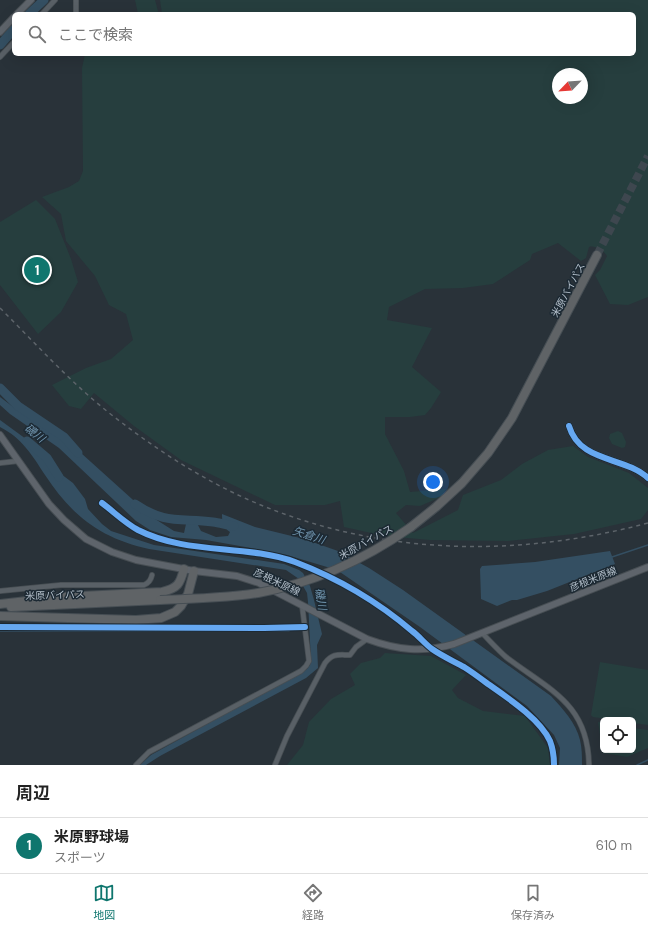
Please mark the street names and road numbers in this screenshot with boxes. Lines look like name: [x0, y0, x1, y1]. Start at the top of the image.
street label: 米原バイパス: [548, 261, 588, 319]
street label: 米原バイパス: [337, 522, 395, 562]
street label: 彦根米原線: [567, 564, 619, 594]
street label: 彦根米原線: [252, 566, 302, 598]
street label: 米原バイパス: [25, 587, 85, 603]

